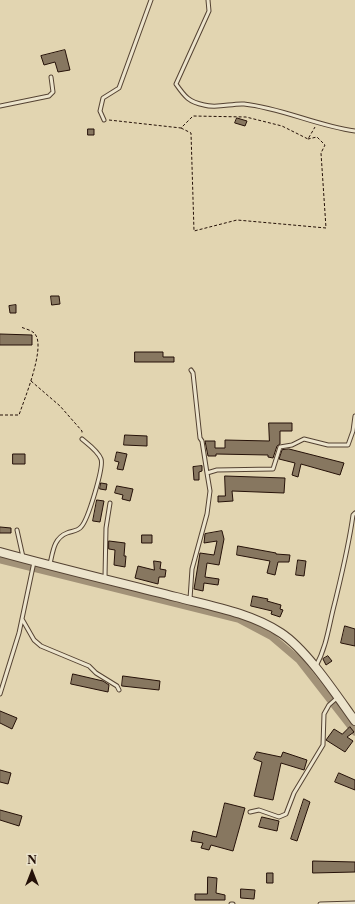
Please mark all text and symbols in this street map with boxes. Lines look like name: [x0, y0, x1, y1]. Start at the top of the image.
north arrow: [12, 852, 52, 892]
text: N: [27, 853, 37, 867]

